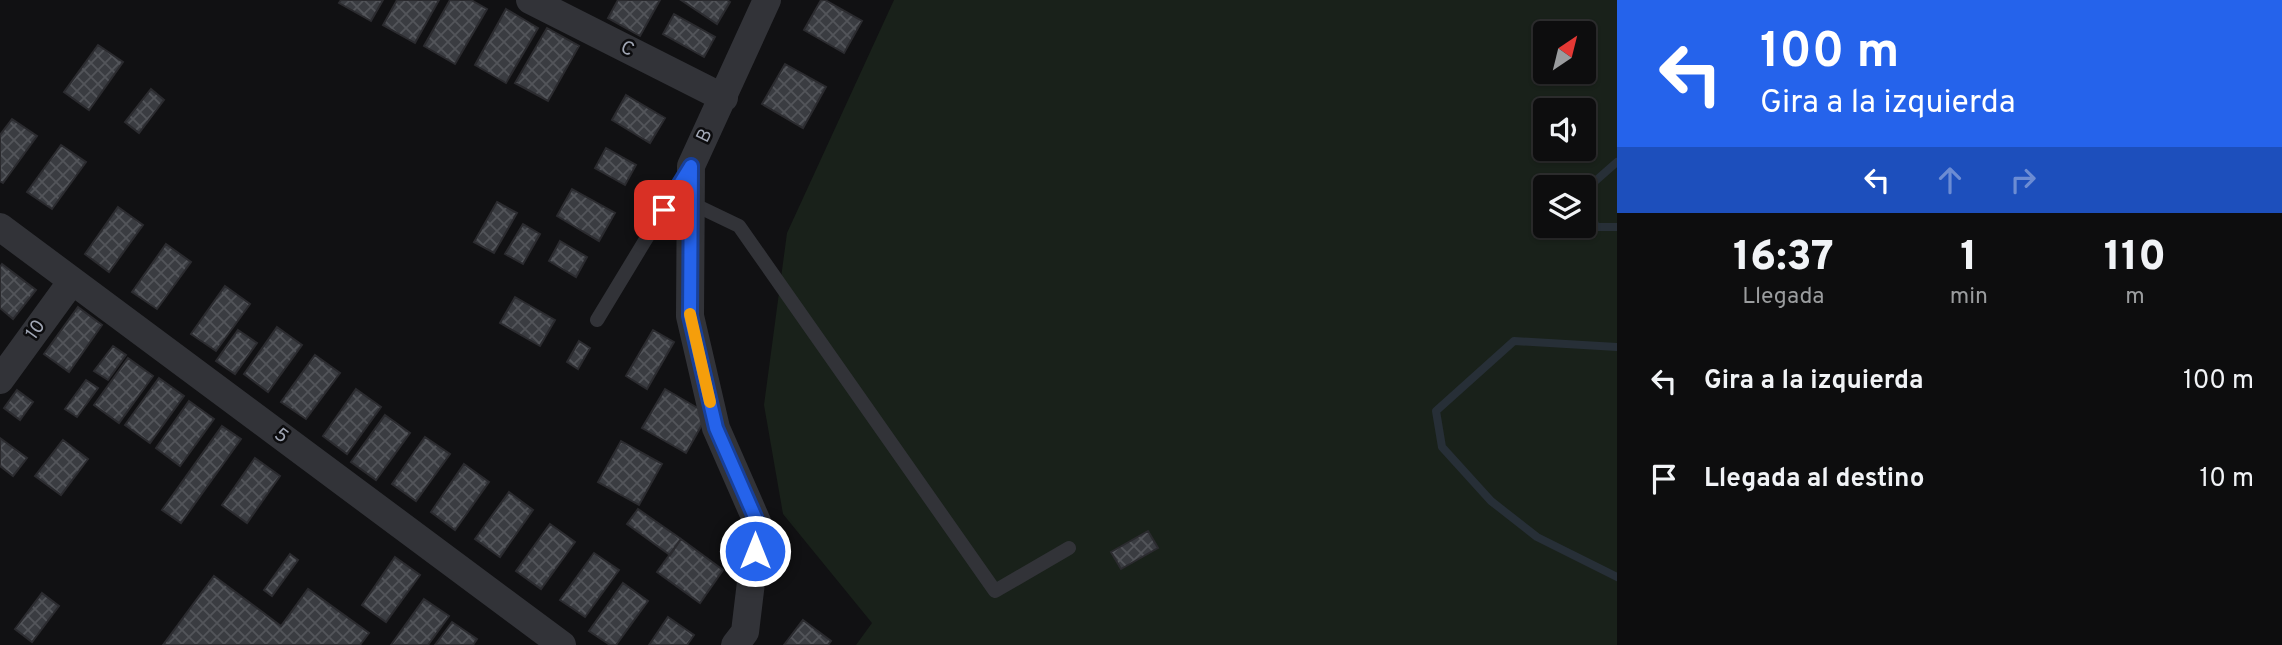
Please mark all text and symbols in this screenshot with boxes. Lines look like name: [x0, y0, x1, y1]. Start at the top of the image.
north arrow: [1533, 21, 1596, 84]
map controls: [1533, 21, 1596, 238]
text: 100 m: [1760, 23, 1899, 85]
icon: left: [1645, 28, 1736, 119]
street label: C: [616, 36, 638, 62]
text: Gira a la izquierda: [1760, 84, 2016, 124]
button: sound: [1533, 98, 1596, 161]
street label: B: [691, 125, 719, 147]
icon: left: [1858, 161, 1896, 199]
icon: ahead: [1931, 161, 1969, 199]
icon: right: [2004, 161, 2042, 199]
button: layers: [1533, 175, 1596, 238]
pin: [634, 180, 694, 240]
icon: arrive: [645, 191, 683, 229]
text: 16:37: [1733, 232, 1834, 285]
text: 1: [1960, 232, 1977, 285]
text: 110: [2104, 232, 2166, 285]
text: Llegada: [1742, 283, 1824, 312]
text: min: [1950, 283, 1988, 312]
text: m: [2125, 283, 2145, 312]
street label: 10: [21, 315, 51, 345]
icon: left: [1645, 362, 1683, 400]
text: Gira a la izquierda: [1704, 365, 1923, 398]
text: 100 m: [2183, 365, 2254, 398]
street label: 5: [269, 423, 293, 449]
icon: arrive: [1645, 460, 1683, 498]
text: Llegada al destino: [1704, 463, 1924, 496]
text: 10 m: [2199, 463, 2254, 496]
position arrow: [718, 514, 792, 588]

